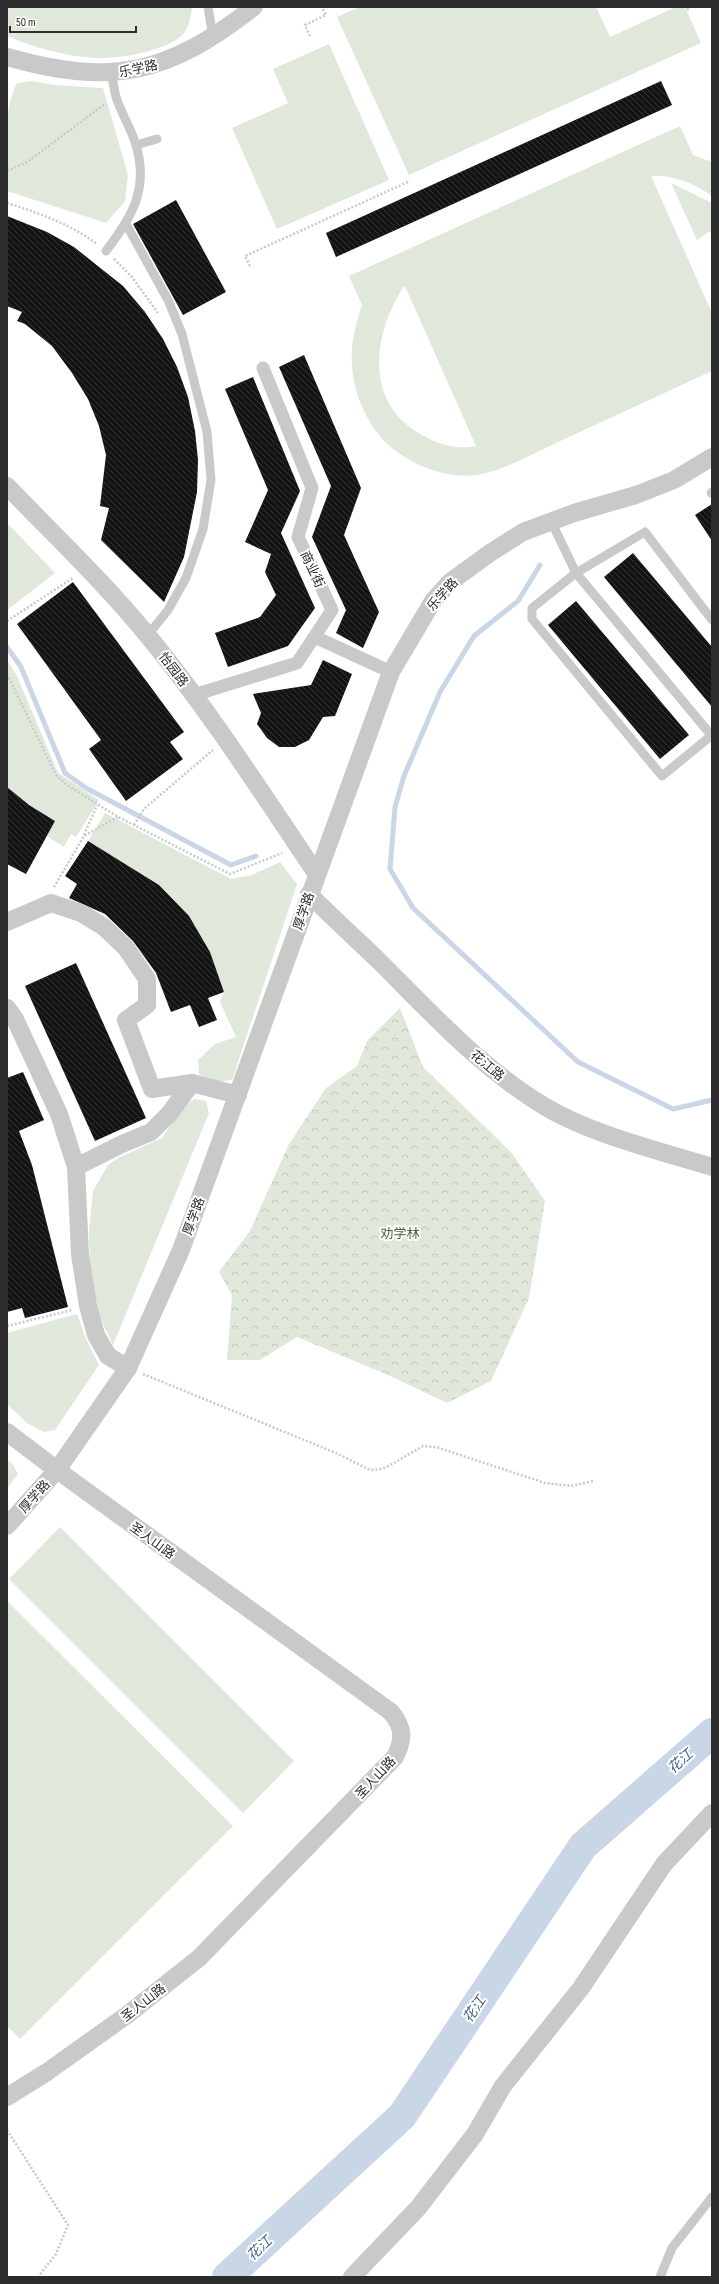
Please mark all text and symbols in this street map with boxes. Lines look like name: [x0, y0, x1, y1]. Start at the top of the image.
scale bar: [10, 8, 136, 34]
text: 50 m: [16, 15, 36, 30]
street label: 乐学路: [117, 57, 159, 81]
street label: 商业街: [297, 548, 328, 590]
street label: 乐学路: [424, 575, 462, 615]
street label: 怡园路: [155, 649, 191, 690]
street label: 厚学路: [290, 890, 318, 932]
street label: 花江路: [467, 1047, 507, 1084]
street label: 厚学路: [180, 1195, 208, 1237]
park label: 劝学林: [380, 1226, 420, 1242]
street label: 厚学路: [16, 1477, 54, 1517]
street label: 圣人山路: [127, 1519, 178, 1563]
water label: 花江: [664, 1744, 698, 1777]
street label: 圣人山路: [352, 1753, 399, 1802]
street label: 圣人山路: [118, 1980, 169, 2025]
water label: 花江: [460, 1991, 490, 2026]
water label: 花江: [243, 2231, 277, 2264]

